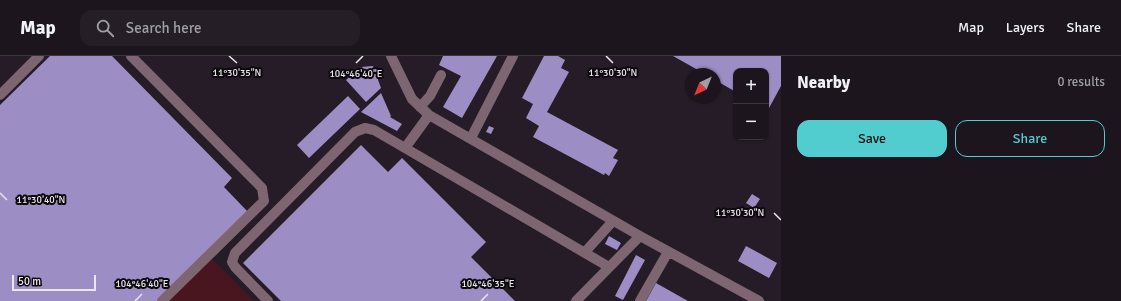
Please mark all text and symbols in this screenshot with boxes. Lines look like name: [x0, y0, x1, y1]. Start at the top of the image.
search box: [80, 10, 360, 46]
text: Map: [20, 16, 56, 40]
icon: search: [94, 17, 116, 39]
text: Search here: [126, 19, 201, 37]
text: Map: [958, 19, 984, 36]
text: Layers: [1006, 19, 1045, 36]
text: Share: [1067, 19, 1101, 36]
text: 11°30'35"N: [213, 67, 261, 79]
text: 11°30'30"N: [589, 67, 637, 79]
text: 104°46'40"E: [329, 68, 383, 80]
north arrow: [685, 68, 721, 104]
map controls: [733, 68, 769, 140]
button: +: [733, 68, 769, 104]
text: Nearby: [797, 72, 850, 93]
text: 0 results: [1057, 74, 1105, 90]
button: −: [733, 104, 769, 140]
button: Save: [797, 120, 947, 157]
button: Share: [955, 120, 1105, 157]
text: 11°30'40"N: [17, 194, 65, 206]
text: 11°30'30"N: [716, 207, 764, 219]
scale bar: [12, 273, 96, 292]
text: 50 m: [18, 275, 41, 288]
text: 104°46'40"E: [115, 278, 169, 290]
text: 104°46'35"E: [461, 278, 515, 290]

